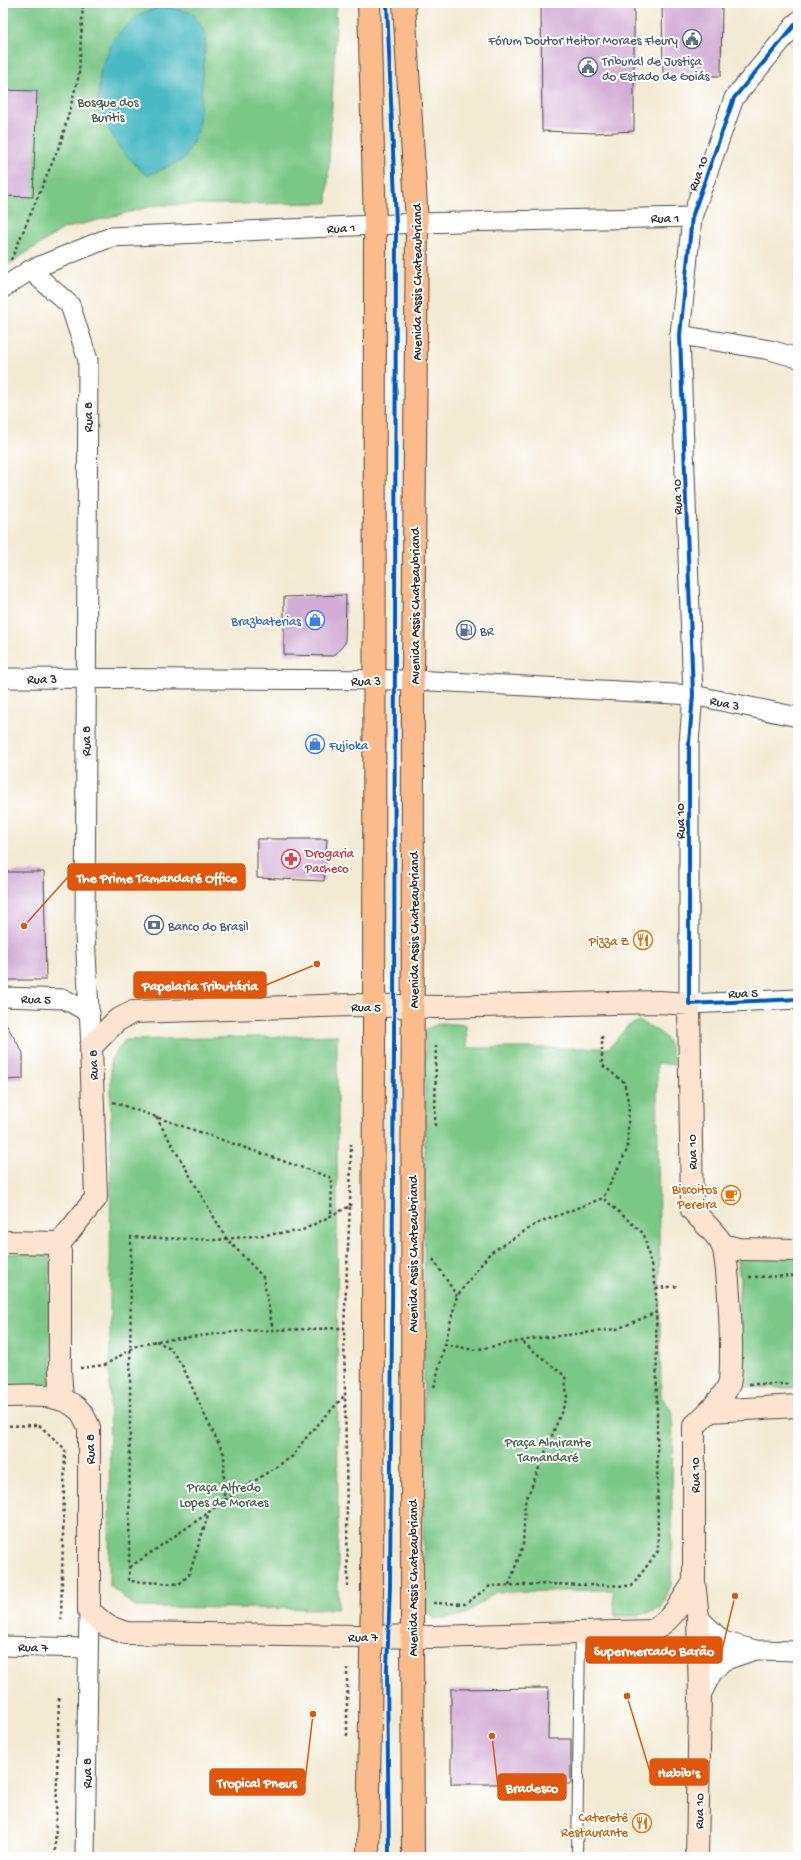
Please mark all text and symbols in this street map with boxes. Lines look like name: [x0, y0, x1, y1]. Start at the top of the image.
public building icon: Fórum Doutor Heitor Moraes Fleury: [681, 28, 703, 50]
place label: Fórum Doutor Heitor Moraes Fleury: [487, 34, 679, 49]
place label: Tribunal de Justiça do Estado de Goiás: [601, 55, 711, 85]
public building icon: Tribunal de Justiça do Estado de Goiás: [577, 56, 599, 78]
park label: Bosque dos Buritis: [77, 96, 140, 126]
street label: Rua 10: [686, 154, 713, 193]
street label: Avenida Assis Chateaubriand: [411, 202, 426, 360]
street label: Rua 1: [651, 212, 679, 227]
street label: Rua 1: [327, 221, 356, 238]
street label: Rua 8: [82, 402, 97, 432]
street label: Rua 10: [670, 478, 687, 515]
street label: Avenida Assis Chateaubriand: [409, 526, 424, 684]
shop icon: Brazbaterias: [304, 609, 326, 631]
place label: Brazbaterias: [230, 615, 302, 630]
fuel station icon: BR: [455, 619, 477, 641]
place label: BR: [479, 625, 495, 640]
street label: Rua 3: [27, 673, 57, 688]
street label: Rua 3: [351, 675, 381, 690]
street label: Rua 3: [708, 694, 741, 715]
street label: Rua 8: [80, 726, 95, 756]
shop icon: Fujioka: [304, 733, 326, 755]
place label: Fujioka: [328, 739, 369, 754]
street label: Rua 10: [674, 802, 689, 839]
place label: Drogaria Pacheco: [304, 847, 355, 877]
pharmacy icon: Drogaria Pacheco: [280, 848, 302, 870]
street label: Avenida Assis Chateaubriand: [408, 850, 423, 1008]
callout: The Prime Tamandaré Office: [68, 864, 245, 890]
text: The Prime Tamandaré Office: [76, 871, 238, 888]
bank icon: Banco do Brasil: [143, 914, 165, 936]
place label: Banco do Brasil: [167, 920, 249, 935]
restaurant icon: Pizza Z: [632, 929, 654, 951]
place label: Pizza Z: [588, 935, 630, 950]
callout: Papelaria Tributária: [134, 972, 266, 998]
text: Papelaria Tributária: [141, 979, 259, 996]
street label: Rua 5: [728, 986, 759, 1003]
street label: Rua 5: [21, 992, 51, 1009]
street label: Rua 5: [351, 1001, 381, 1016]
street label: Rua 8: [86, 1049, 103, 1080]
street label: Rua 10: [686, 1133, 701, 1170]
street label: Avenida Assis Chateaubriand: [407, 1174, 422, 1332]
place label: Biscoitos Pereira: [671, 1183, 718, 1213]
cafe icon: Biscoitos Pereira: [720, 1184, 742, 1206]
street label: Rua 8: [84, 1434, 99, 1464]
park label: Praça Almirante Tamandaré: [504, 1436, 591, 1466]
street label: Rua 10: [689, 1456, 704, 1493]
park label: Praça Alfredo Lopes de Moraes: [180, 1481, 270, 1511]
street label: Avenida Assis Chateaubriand: [407, 1498, 422, 1656]
street label: Rua 7: [348, 1631, 379, 1646]
callout: Supermercado Barão: [586, 1637, 722, 1663]
street label: Rua 7: [18, 1641, 49, 1656]
text: Supermercado Barão: [594, 1644, 715, 1661]
street label: Rua 8: [81, 1758, 96, 1788]
callout: Habib's: [650, 1759, 708, 1785]
text: Habib's: [658, 1766, 701, 1783]
callout: Tropical Pneus: [210, 1769, 305, 1795]
callout: Bradesco: [498, 1774, 566, 1800]
text: Tropical Pneus: [216, 1776, 298, 1793]
text: Bradesco: [505, 1781, 559, 1798]
street label: Rua 10: [693, 1792, 708, 1829]
place label: Cateretê Restaurante: [561, 1811, 628, 1841]
restaurant icon: Cateretê Restaurante: [631, 1812, 653, 1834]

